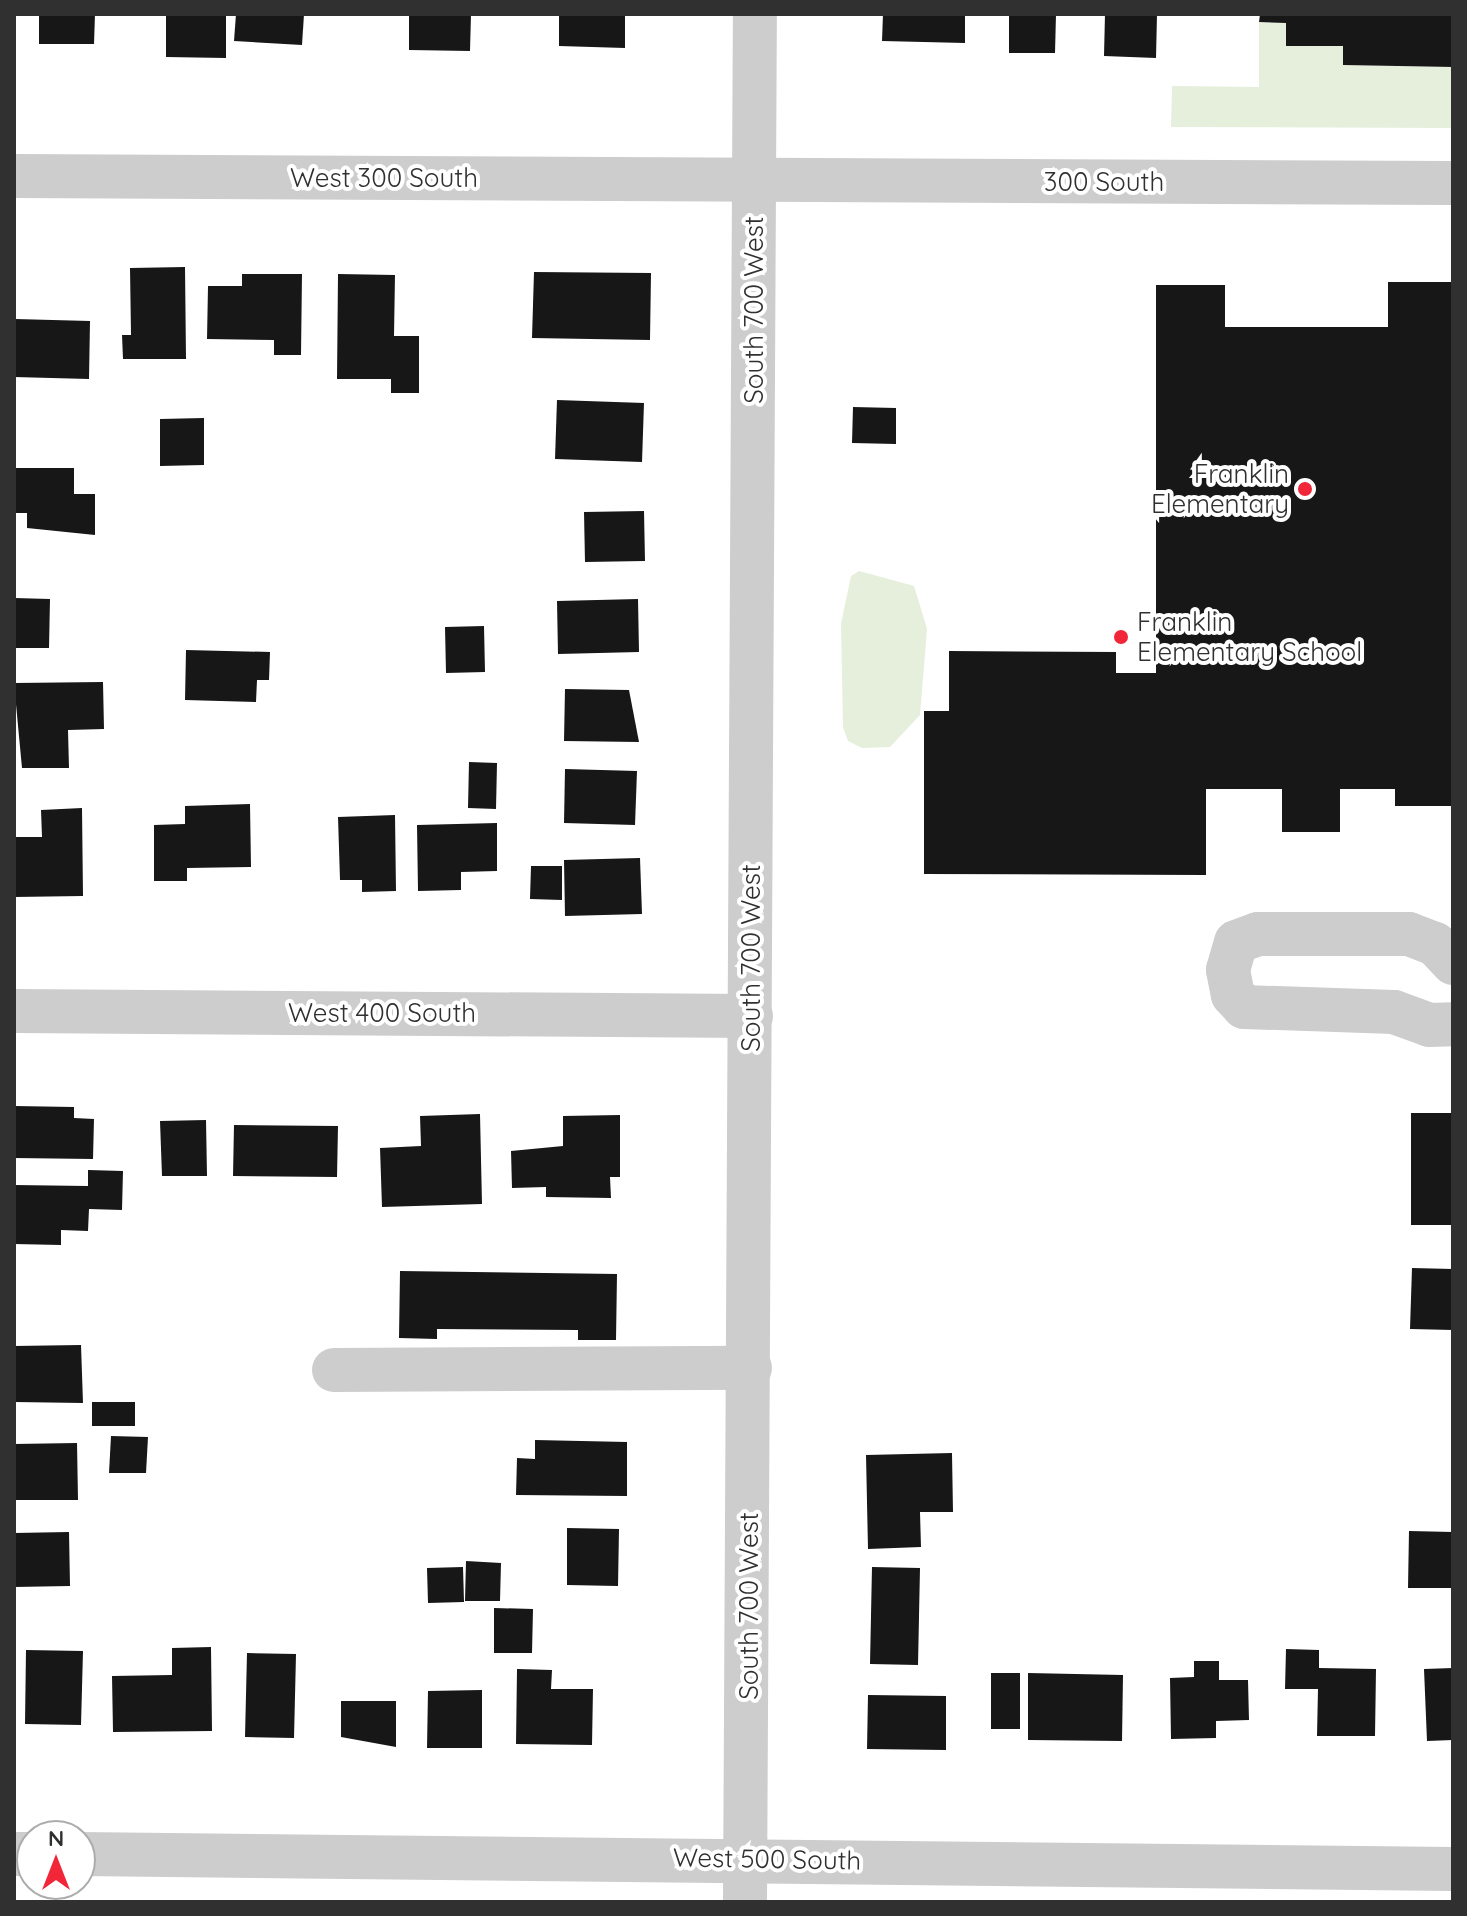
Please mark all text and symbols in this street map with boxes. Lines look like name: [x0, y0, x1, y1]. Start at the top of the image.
street label: West 300 South: [290, 162, 478, 194]
street label: 300 South: [1044, 166, 1164, 198]
street label: South 700 West: [738, 216, 770, 404]
place label: Franklin Elementary: [1151, 458, 1289, 520]
marker: Franklin Elementary: [1296, 480, 1314, 498]
place label: Franklin Elementary School: [1137, 606, 1362, 668]
marker: Franklin Elementary School: [1112, 628, 1130, 646]
street label: South 700 West: [735, 864, 767, 1052]
street label: West 400 South: [288, 997, 476, 1029]
street label: South 700 West: [733, 1512, 765, 1700]
north arrow: [16, 1820, 96, 1900]
text: N: [48, 1824, 64, 1852]
street label: West 500 South: [673, 1842, 861, 1876]

